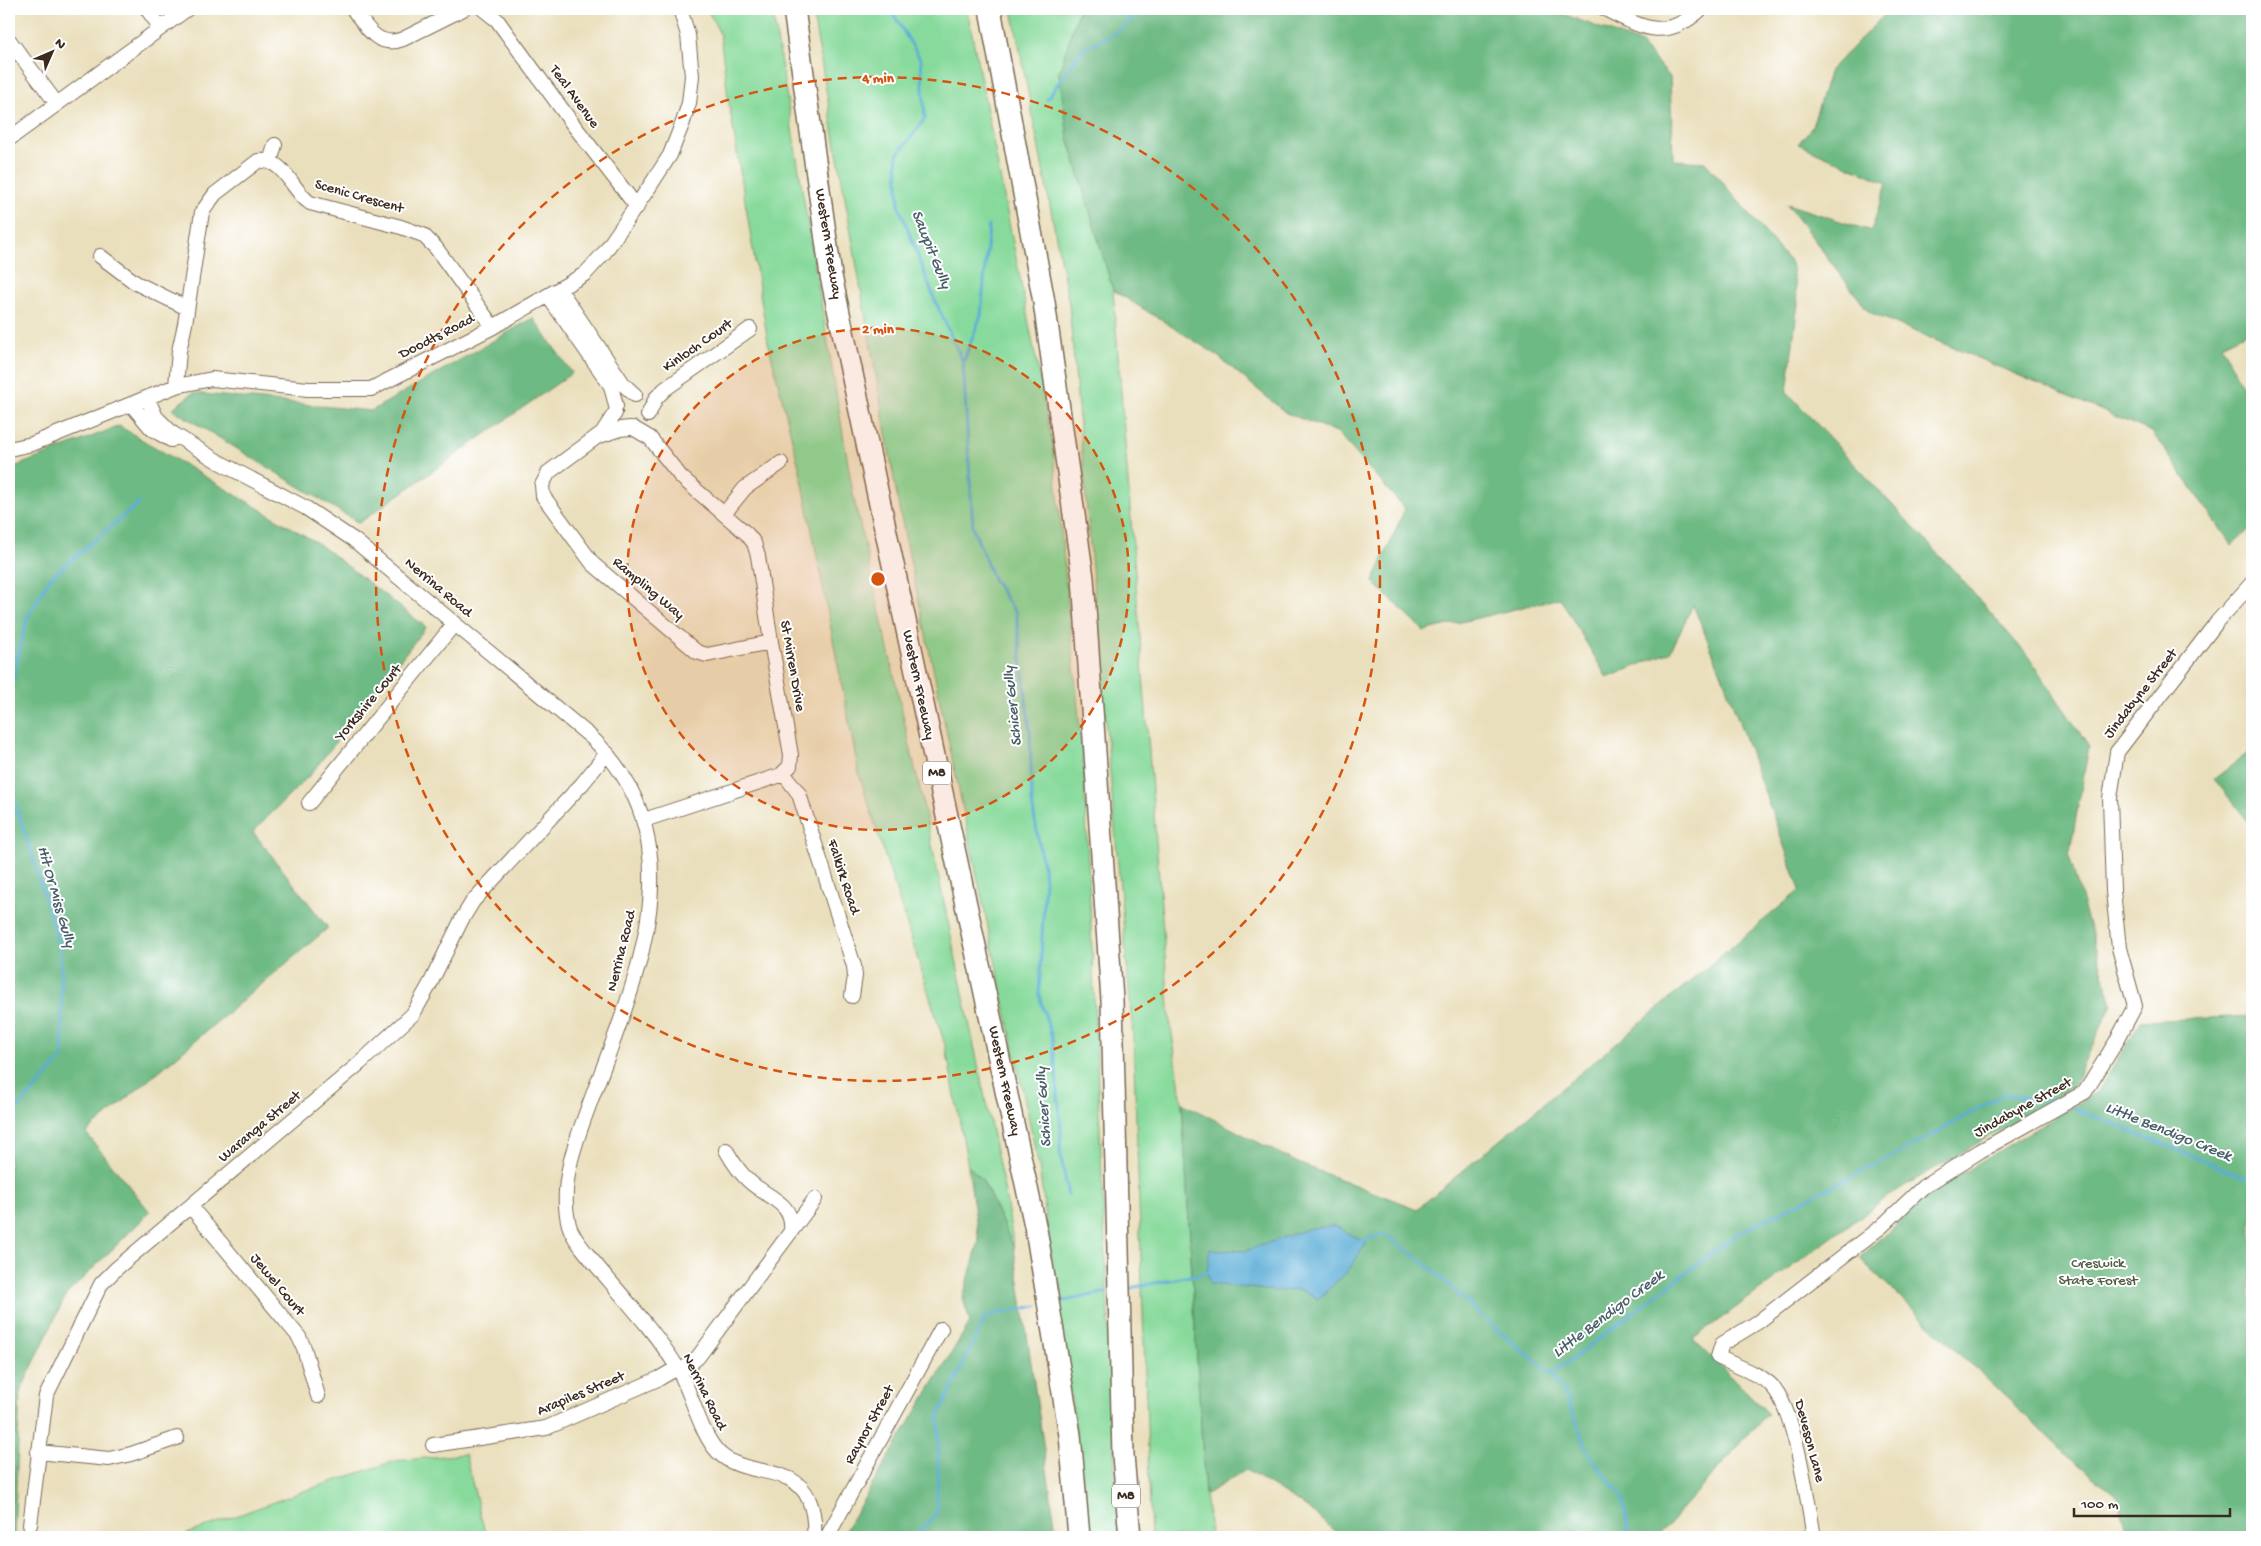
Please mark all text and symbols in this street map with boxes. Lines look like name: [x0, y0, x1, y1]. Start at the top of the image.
north arrow: [28, 28, 78, 78]
text: N: [50, 35, 69, 54]
street label: Teal Avenue: [544, 61, 603, 132]
text: 4 min: [861, 70, 895, 88]
street label: Scenic Crescent: [312, 176, 407, 219]
street label: Western Freeway: [810, 187, 846, 301]
water label: Sawpit Gully: [906, 208, 955, 293]
street label: Doodts Road: [395, 310, 479, 364]
street label: Kinloch Court: [660, 314, 738, 377]
text: 2 min: [862, 321, 895, 339]
street label: Nerrina Road: [400, 554, 477, 622]
street label: Rampling Way: [608, 554, 688, 625]
centre of rings: [869, 570, 887, 588]
street label: St Mirren Drive: [775, 619, 809, 713]
street label: Western Freeway: [898, 629, 939, 742]
street label: Jindabyne Street: [2100, 644, 2183, 743]
street label: Yorkshire Court: [330, 660, 407, 747]
water label: Schicer Gully: [1000, 664, 1028, 747]
road number: M8: [923, 761, 951, 784]
street label: Falkirk Road: [822, 836, 864, 918]
water label: Hit Or Miss Gully: [31, 844, 79, 951]
street label: Nerrina Road: [603, 907, 641, 994]
street label: Western Freeway: [984, 1025, 1025, 1138]
water label: Schicer Gully: [1033, 1065, 1057, 1148]
street label: Jindabyne Street: [1971, 1073, 2077, 1142]
street label: Waranga Street: [215, 1086, 306, 1167]
water label: Little Bendigo Creek: [2102, 1099, 2235, 1168]
street label: Jewel Court: [246, 1250, 310, 1321]
park label: Creswick State Forest: [2059, 1255, 2139, 1290]
water label: Little Bendigo Creek: [1550, 1266, 1670, 1363]
street label: Nerrina Road: [678, 1351, 731, 1434]
street label: Arapiles Street: [535, 1367, 629, 1421]
street label: Raynor Street: [841, 1381, 900, 1468]
street label: Deveson Lane: [1789, 1397, 1829, 1484]
road number: M8: [1112, 1484, 1140, 1508]
scale bar: [2074, 1486, 2230, 1518]
text: 100 m: [2080, 1496, 2119, 1514]

